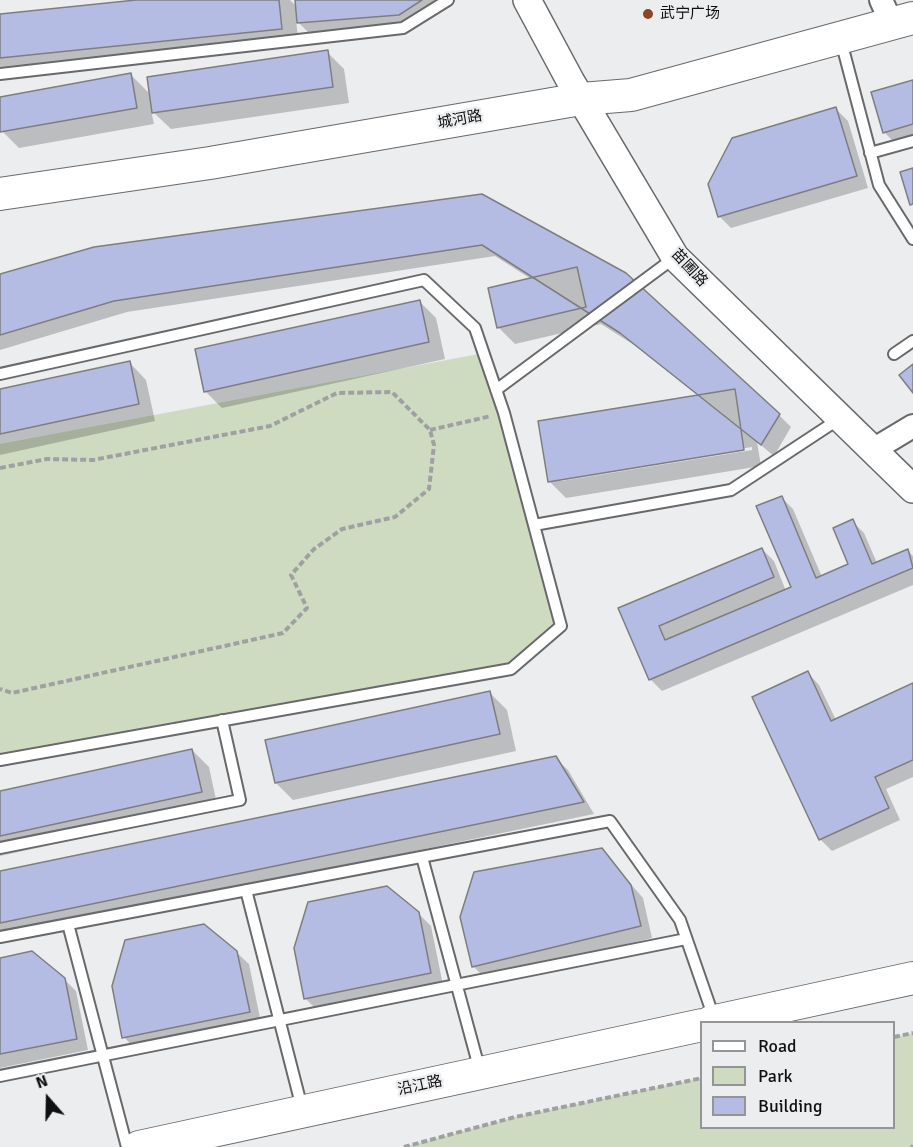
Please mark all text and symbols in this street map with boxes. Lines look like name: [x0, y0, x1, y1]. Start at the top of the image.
place label: 武宁广场: [660, 5, 720, 23]
marker: 武宁广场: [641, 7, 655, 21]
street label: 城河路: [436, 107, 484, 133]
street label: 苗圃路: [667, 245, 711, 291]
legend: [700, 1021, 895, 1129]
text: Road: [758, 1035, 797, 1057]
text: Park: [758, 1065, 793, 1087]
north arrow: [18, 1069, 78, 1129]
text: N: [33, 1071, 50, 1093]
street label: 沿江路: [396, 1073, 444, 1099]
text: Building: [758, 1095, 822, 1117]

